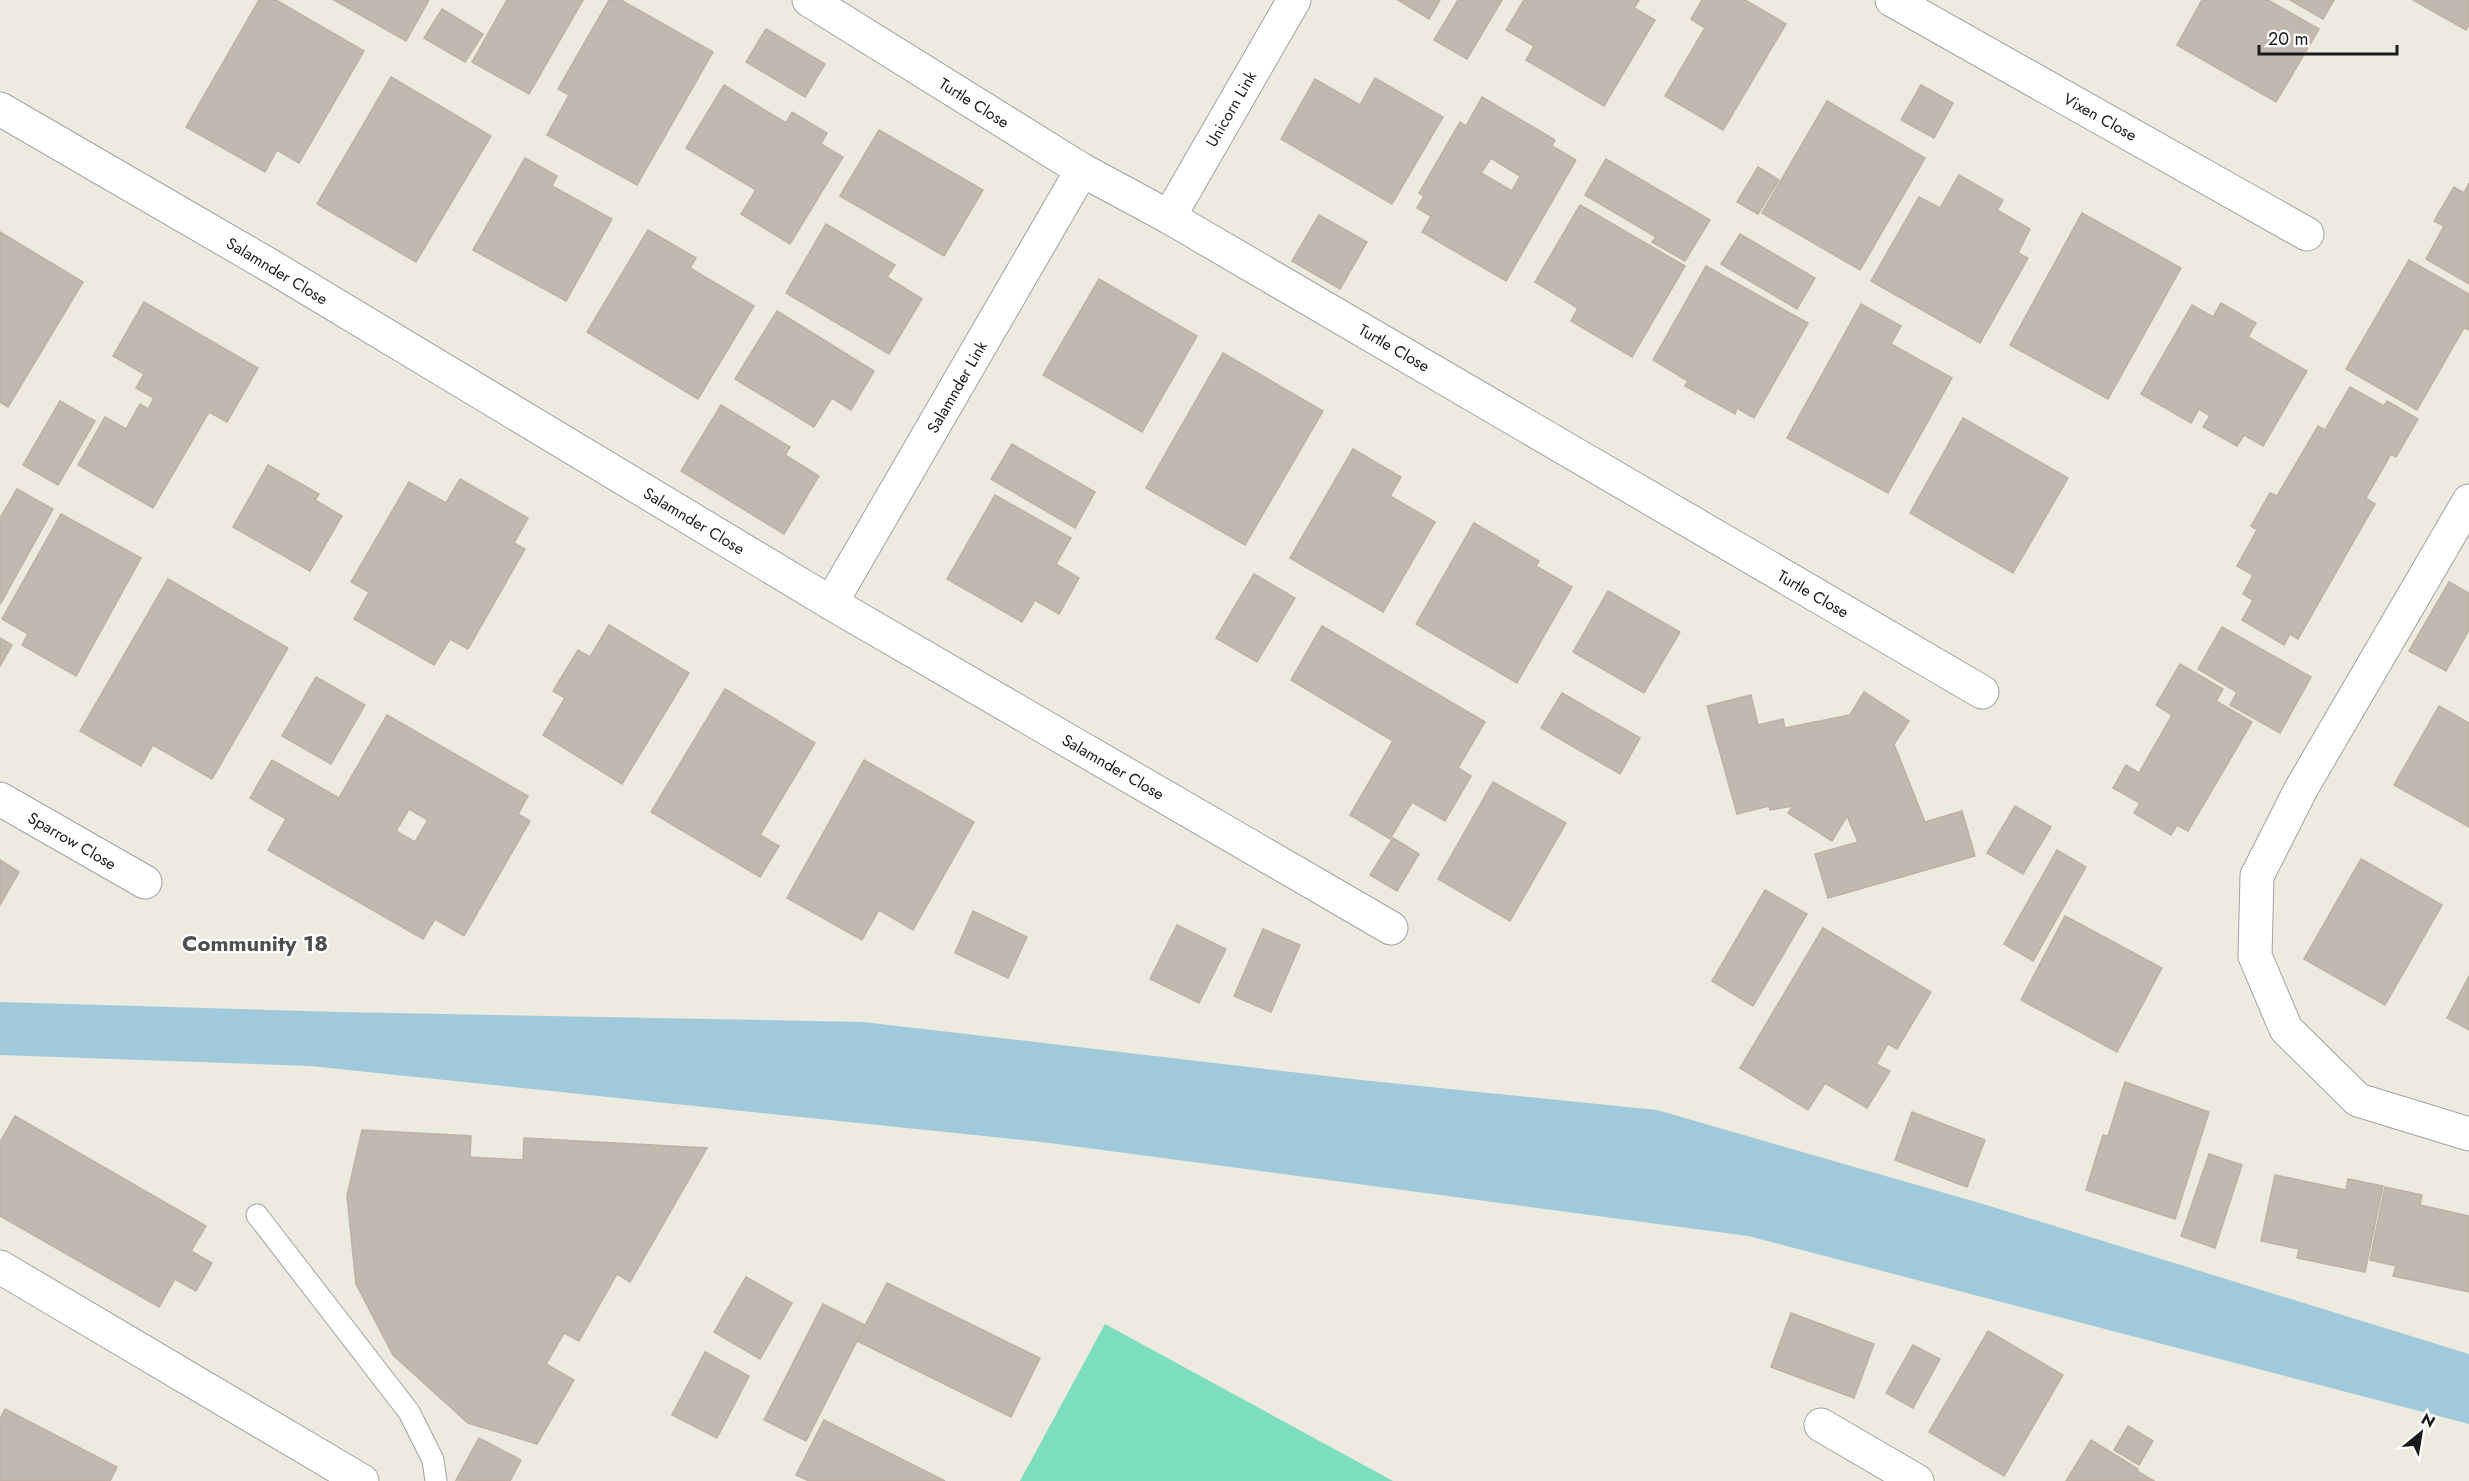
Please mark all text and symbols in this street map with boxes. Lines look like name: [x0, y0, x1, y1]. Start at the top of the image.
scale bar: [2259, 18, 2397, 56]
text: 20 m: [2268, 26, 2308, 52]
street label: Unicorn Link: [1200, 66, 1263, 151]
street label: Turtle Close: [935, 72, 1013, 134]
street label: Vixen Close: [2059, 87, 2141, 147]
street label: Salamnder Close: [222, 232, 332, 310]
street label: Turtle Close: [1354, 318, 1434, 378]
street label: Salamnder Link: [921, 336, 993, 437]
street label: Salamnder Close: [639, 482, 749, 560]
street label: Turtle Close: [1773, 564, 1853, 624]
street label: Salamnder Close: [1058, 728, 1168, 806]
street label: Sparrow Close: [24, 806, 120, 876]
district label: Community 18: [182, 927, 328, 959]
north arrow: [2391, 1403, 2451, 1463]
text: N: [2417, 1407, 2440, 1434]

